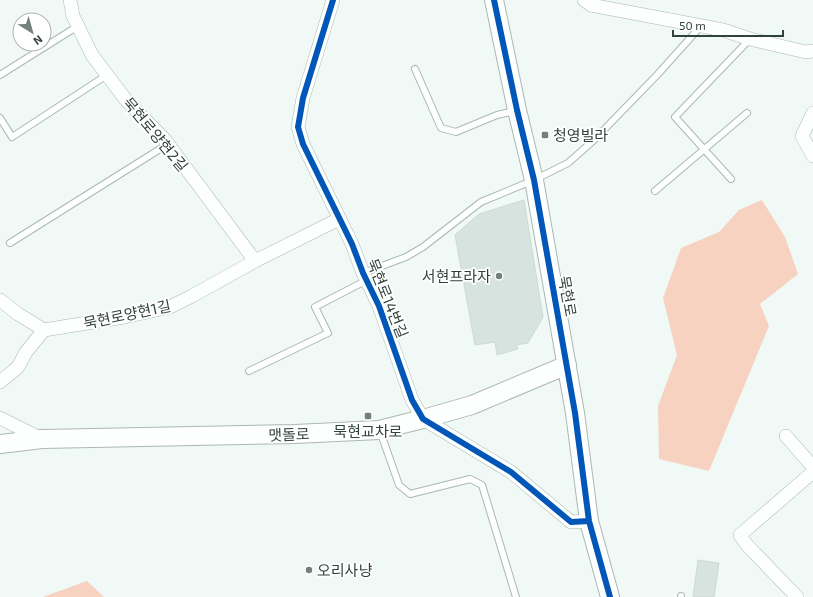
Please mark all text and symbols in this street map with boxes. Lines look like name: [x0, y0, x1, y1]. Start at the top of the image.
north arrow: [12, 12, 52, 52]
scale bar: [673, 12, 783, 38]
text: 50 m: [679, 18, 706, 32]
text: N: [31, 33, 45, 48]
street label: 묵현로양현2길: [120, 93, 192, 175]
place label: 청영빌라: [553, 126, 608, 144]
marker: 청영빌라: [540, 130, 550, 140]
street label: 묵현로14번길: [364, 256, 412, 340]
place label: 서현프라자: [422, 267, 491, 285]
marker: 서현프라자: [494, 271, 504, 281]
street label: 묵현로: [556, 274, 580, 318]
street label: 묵현로양현1길: [82, 296, 172, 332]
marker: 묵현교차로: [363, 411, 373, 421]
place label: 묵현교차로: [333, 422, 403, 440]
street label: 맷돌로: [268, 424, 310, 444]
place label: 오리사냥: [317, 561, 372, 579]
marker: 오리사냥: [304, 565, 314, 575]

